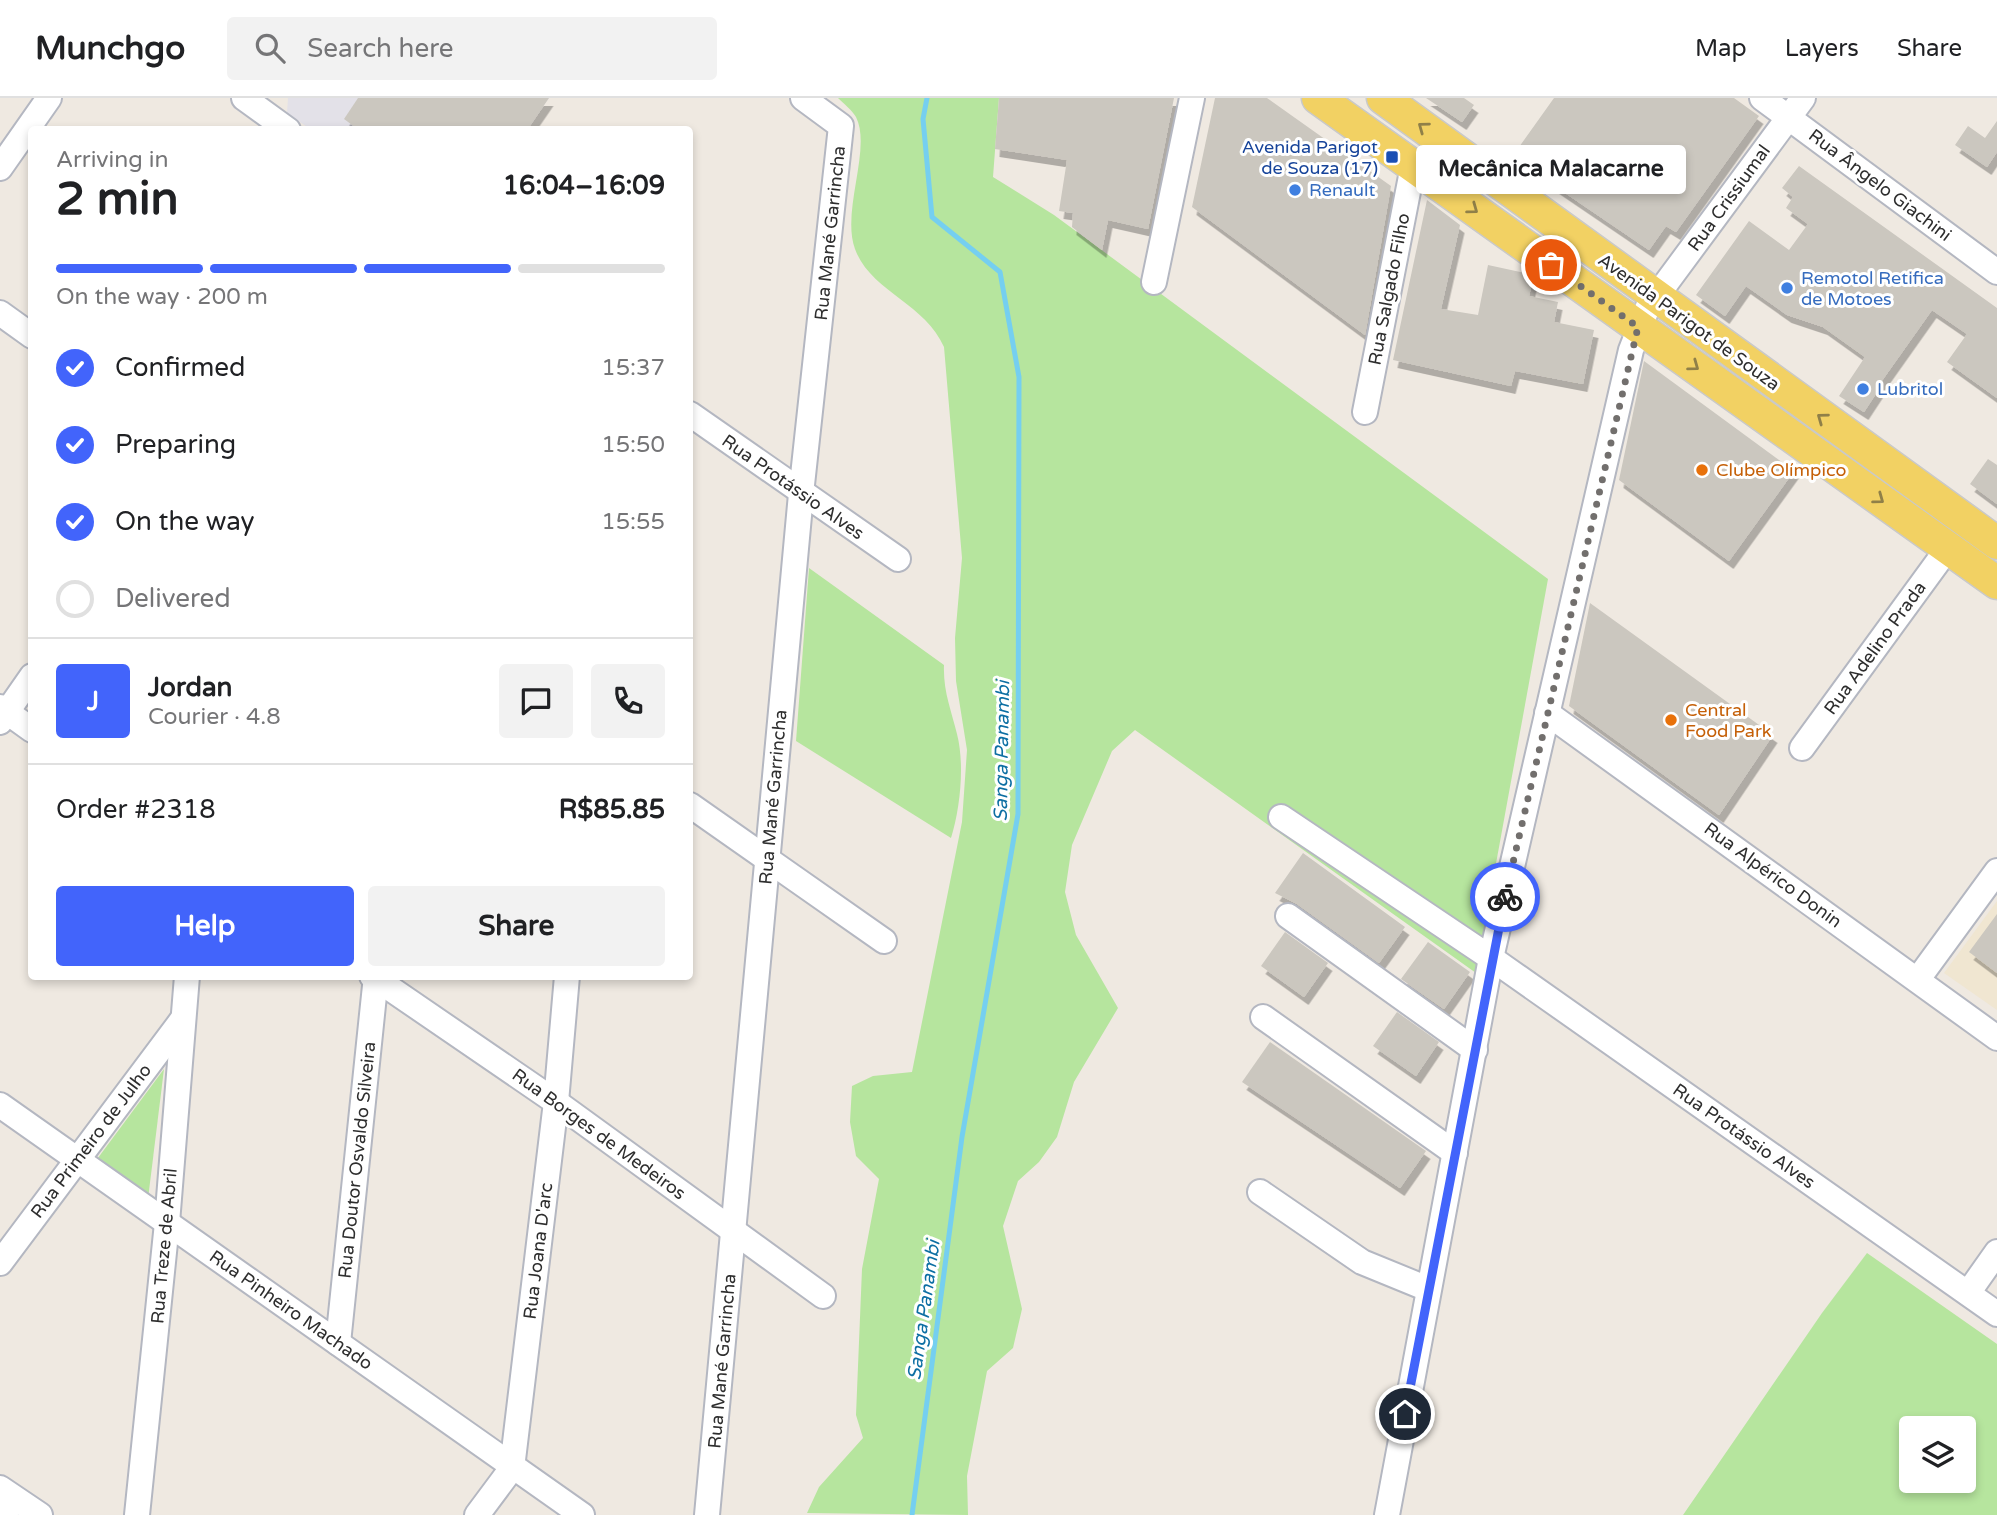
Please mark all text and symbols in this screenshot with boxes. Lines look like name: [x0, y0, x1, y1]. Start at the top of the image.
search box: [227, 17, 717, 80]
text: Munchgo: [35, 29, 185, 68]
icon: search: [251, 29, 289, 67]
text: Search here: [307, 33, 453, 64]
text: Map: [1695, 34, 1747, 63]
text: Layers: [1785, 34, 1859, 63]
text: Share: [1897, 34, 1962, 63]
one-way arrow: [1418, 123, 1430, 135]
street label: Rua Ângelo Giachini: [1804, 124, 1956, 246]
place label: Avenida Parigot de Souza (17): [1242, 136, 1378, 179]
street label: Rua Crissiumal: [1683, 140, 1775, 256]
street label: Rua Mané Garrincha: [810, 145, 850, 321]
text: Arriving in: [56, 146, 169, 174]
callout: Mecânica Malacarne: [1416, 146, 1686, 195]
marker: Avenida Parigot de Souza (17): [1384, 149, 1400, 165]
text: Mecânica Malacarne: [1438, 155, 1664, 183]
text: 16:04–16:09: [503, 170, 665, 201]
text: 2 min: [56, 172, 179, 227]
place label: Renault: [1309, 179, 1375, 201]
marker: Renault: [1287, 182, 1303, 198]
one-way arrow: [1465, 201, 1478, 213]
street label: Rua Salgado Filho: [1363, 211, 1415, 367]
pin: [1521, 235, 1581, 295]
icon: bag: [1532, 246, 1570, 284]
street label: Avenida Parigot de Souza: [1594, 249, 1784, 395]
place label: Remotol Retifica de Motoes: [1801, 267, 1944, 310]
marker: Remotol Retifica de Motoes: [1779, 280, 1795, 296]
text: On the way · 200 m: [56, 283, 268, 311]
icon: check: [56, 349, 94, 387]
text: Confirmed: [115, 352, 245, 383]
text: 15:37: [601, 354, 665, 382]
one-way arrow: [1686, 358, 1698, 371]
place label: Lubritol: [1877, 378, 1943, 400]
marker: Lubritol: [1855, 381, 1871, 397]
one-way arrow: [1817, 414, 1830, 426]
icon: check: [56, 426, 94, 464]
text: Preparing: [115, 429, 236, 460]
street label: Rua Protássio Alves: [718, 430, 868, 544]
text: 15:50: [601, 431, 665, 459]
place label: Clube Olímpico: [1716, 459, 1846, 481]
marker: Clube Olímpico: [1694, 462, 1710, 478]
one-way arrow: [1871, 491, 1884, 503]
icon: check: [56, 503, 94, 541]
text: On the way: [115, 506, 255, 537]
text: 15:55: [601, 508, 665, 536]
street label: Rua Adelino Prada: [1819, 577, 1931, 719]
text: Delivered: [115, 583, 231, 614]
button: chat: [499, 664, 573, 738]
button: phone: [591, 664, 665, 738]
text: Jordan: [148, 672, 232, 703]
water label: Sanga Panambi: [990, 678, 1014, 822]
text: J: [87, 686, 99, 717]
place label: Central Food Park: [1685, 699, 1772, 742]
text: Courier · 4.8: [148, 703, 281, 731]
street label: Rua Mané Garrincha: [754, 709, 792, 885]
marker: Central Food Park: [1663, 712, 1679, 728]
text: Order #2318: [56, 794, 216, 825]
text: R$85.85: [559, 794, 665, 825]
street label: Rua Alpérico Donin: [1700, 818, 1846, 932]
courier: [1470, 862, 1540, 932]
icon: bike: [1486, 878, 1524, 916]
button: Help: [56, 886, 354, 966]
button: Share: [368, 886, 665, 966]
street label: Rua Doutor Osvaldo Silveira: [334, 1041, 380, 1279]
street label: Rua Primeiro de Julho: [26, 1060, 156, 1222]
street label: Rua Borges de Medeiros: [508, 1064, 690, 1204]
street label: Rua Protássio Alves: [1669, 1079, 1819, 1193]
street label: Rua Treze de Abril: [146, 1167, 182, 1325]
street label: Rua Joana D'arc: [519, 1181, 557, 1321]
water label: Sanga Panambi: [903, 1237, 945, 1381]
street label: Rua Pinheiro Machado: [205, 1245, 377, 1375]
street label: Rua Mané Garrincha: [703, 1273, 741, 1449]
pin: [1375, 1384, 1435, 1444]
icon: home: [1386, 1395, 1424, 1433]
map controls: [1899, 1416, 1976, 1493]
button: layers: [1899, 1416, 1976, 1493]

